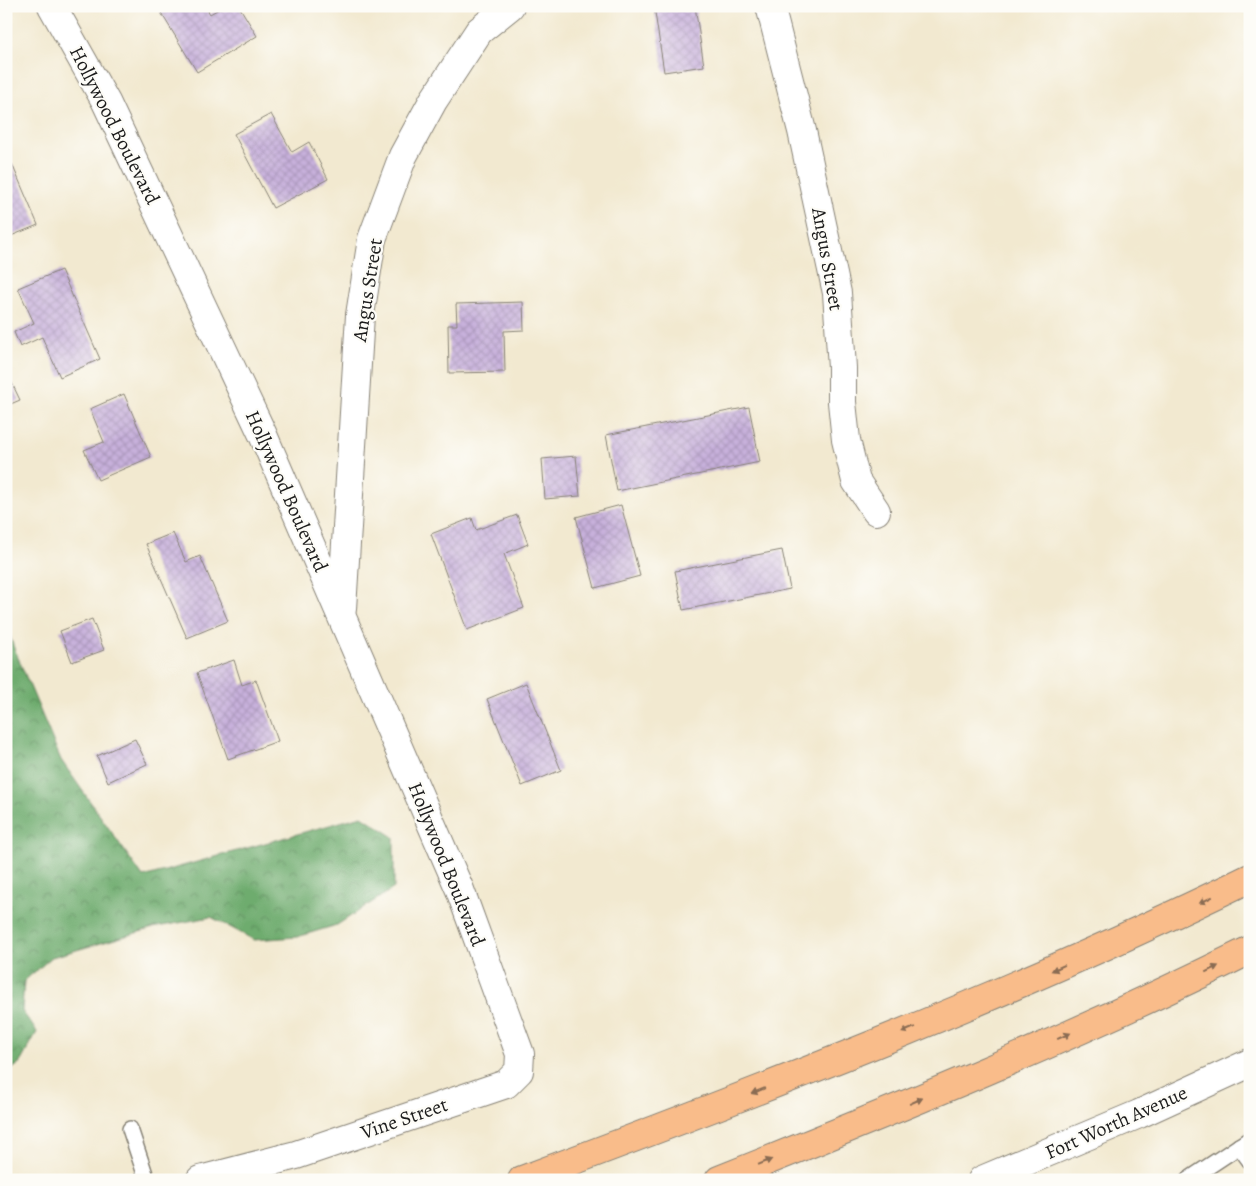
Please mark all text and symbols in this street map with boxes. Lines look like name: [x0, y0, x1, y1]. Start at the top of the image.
street label: Hollywood Boulevard: [63, 41, 166, 209]
street label: Angus Street: [805, 204, 850, 313]
street label: Angus Street: [346, 236, 389, 345]
street label: Hollywood Boulevard: [239, 406, 334, 576]
street label: Hollywood Boulevard: [401, 778, 492, 950]
one-way arrow: [1199, 896, 1213, 904]
one-way arrow: [1051, 964, 1065, 972]
one-way arrow: [1205, 965, 1220, 973]
one-way arrow: [901, 1027, 915, 1035]
one-way arrow: [1057, 1031, 1071, 1039]
street label: Fort Worth Avenue: [1041, 1079, 1192, 1166]
one-way arrow: [751, 1088, 765, 1096]
street label: Vine Street: [356, 1091, 452, 1146]
one-way arrow: [909, 1097, 923, 1105]
one-way arrow: [758, 1158, 773, 1166]

